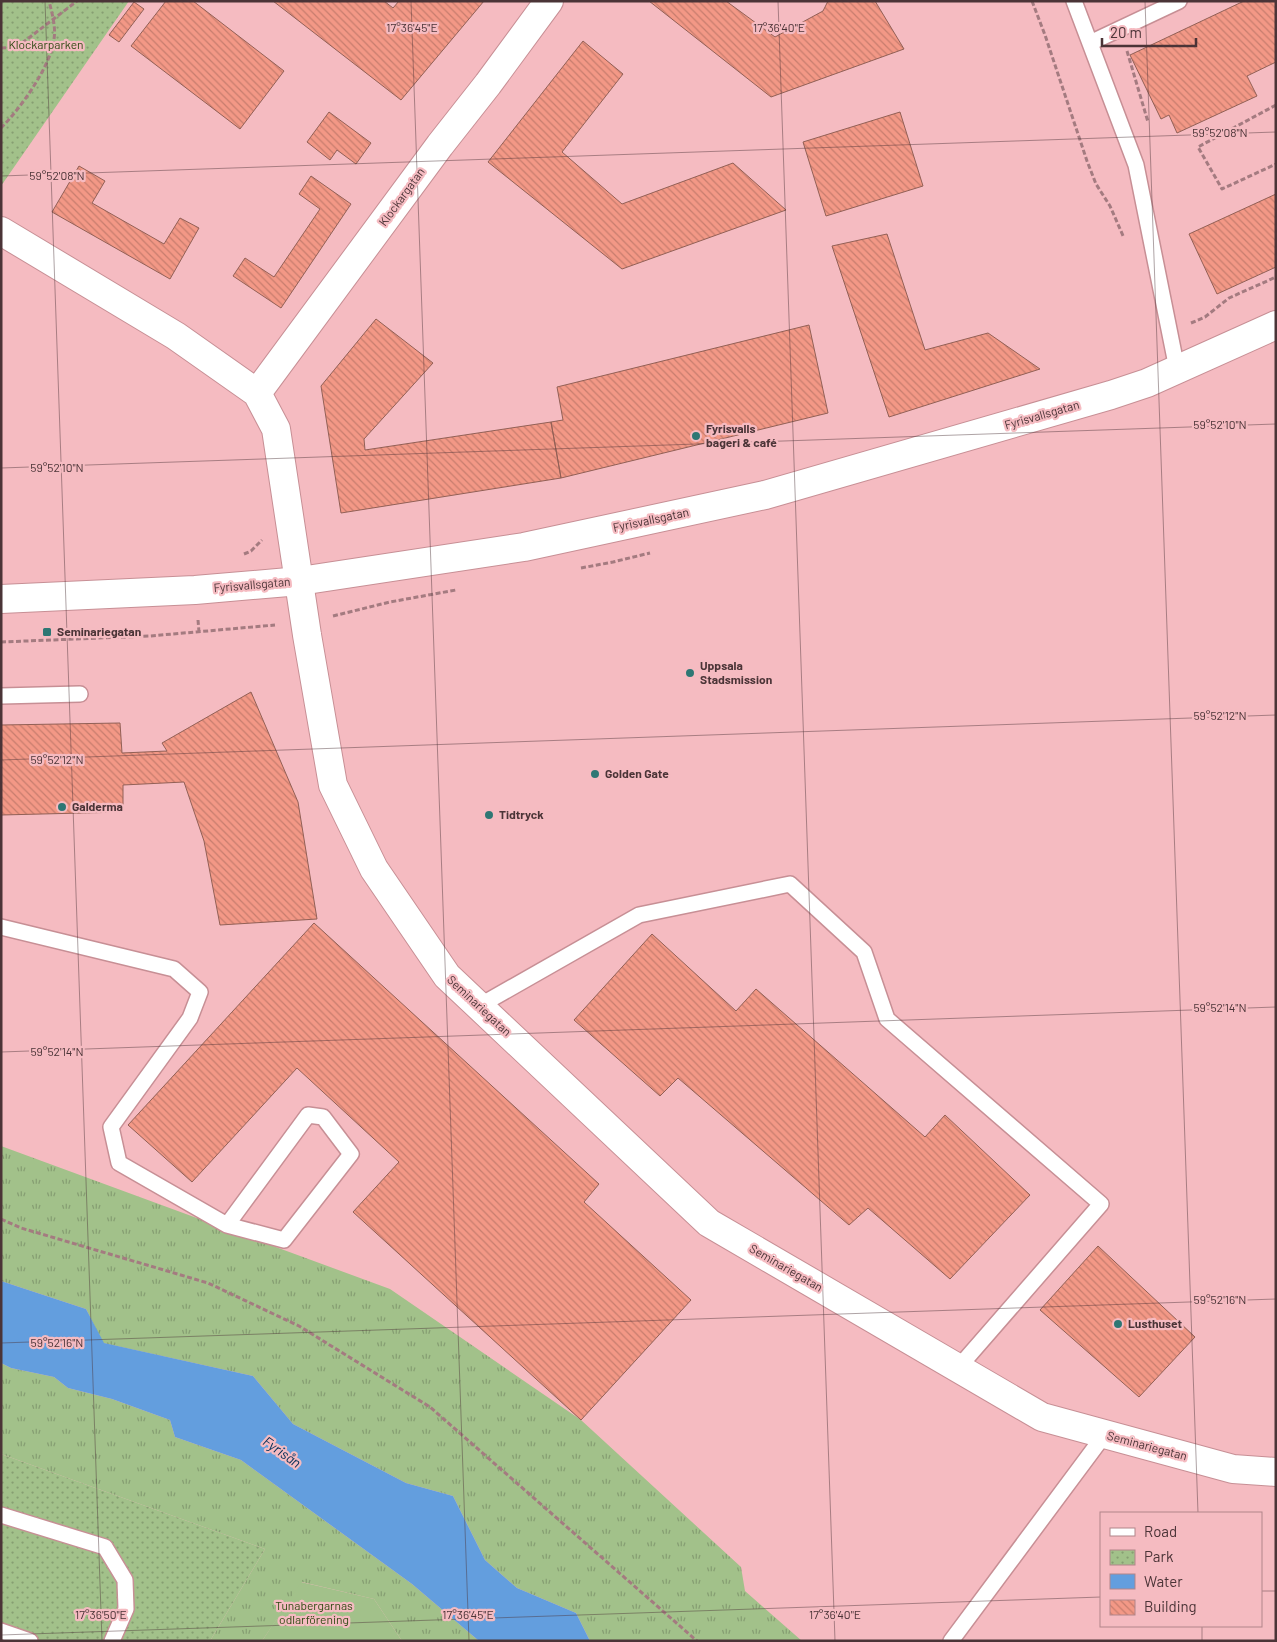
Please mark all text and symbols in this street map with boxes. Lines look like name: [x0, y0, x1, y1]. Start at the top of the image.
scale bar: [1102, 15, 1196, 47]
text: 17°36'45"E: [386, 20, 438, 34]
text: 17°36'40"E: [753, 20, 805, 34]
text: 20 m: [1110, 23, 1142, 41]
park label: Klockarparken: [8, 37, 84, 51]
text: 59°52'08"N: [1192, 125, 1248, 139]
street label: Klockargatan: [375, 165, 427, 228]
text: 59°52'08"N: [29, 168, 85, 182]
street label: Fyrisvallsgatan: [1003, 397, 1081, 431]
text: 59°52'10"N: [1193, 417, 1247, 431]
place label: Fyrisvalls bageri & café: [706, 421, 777, 449]
marker: Fyrisvalls bageri & café: [690, 430, 702, 442]
text: 59°52'10"N: [30, 460, 84, 474]
street label: Fyrisvallsgatan: [612, 504, 690, 534]
street label: Fyrisvallsgatan: [213, 574, 291, 594]
place label: Seminariegatan: [57, 624, 141, 638]
marker: Seminariegatan: [41, 626, 53, 638]
place label: Uppsala Stadsmission: [700, 658, 772, 686]
marker: Uppsala Stadsmission: [684, 667, 696, 679]
text: 59°52'12"N: [1193, 708, 1247, 722]
text: 59°52'12"N: [30, 752, 84, 766]
place label: Golden Gate: [605, 766, 669, 780]
marker: Golden Gate: [589, 768, 601, 780]
place label: Galderma: [72, 799, 123, 813]
marker: Galderma: [56, 801, 68, 813]
place label: Tidtryck: [499, 807, 544, 821]
marker: Tidtryck: [483, 809, 495, 821]
street label: Seminariegatan: [445, 972, 515, 1038]
text: 59°52'14"N: [1193, 1000, 1247, 1014]
text: 59°52'14"N: [30, 1044, 84, 1058]
street label: Seminariegatan: [747, 1240, 826, 1294]
text: 59°52'16"N: [1194, 1292, 1246, 1306]
place label: Lusthuset: [1128, 1316, 1183, 1330]
marker: Lusthuset: [1112, 1318, 1124, 1330]
text: 59°52'16"N: [31, 1335, 83, 1349]
street label: Seminariegatan: [1106, 1428, 1189, 1462]
water label: Fyrisån: [260, 1432, 305, 1471]
legend: [1100, 1512, 1262, 1627]
text: Road: [1144, 1522, 1177, 1540]
text: Park: [1144, 1547, 1174, 1565]
text: Water: [1144, 1572, 1183, 1590]
text: Building: [1144, 1597, 1197, 1615]
park label: Tunabergarnas odlarförening: [275, 1598, 353, 1626]
text: 17°36'50"E: [75, 1607, 127, 1621]
text: 17°36'45"E: [442, 1607, 494, 1621]
text: 17°36'40"E: [809, 1607, 861, 1621]

